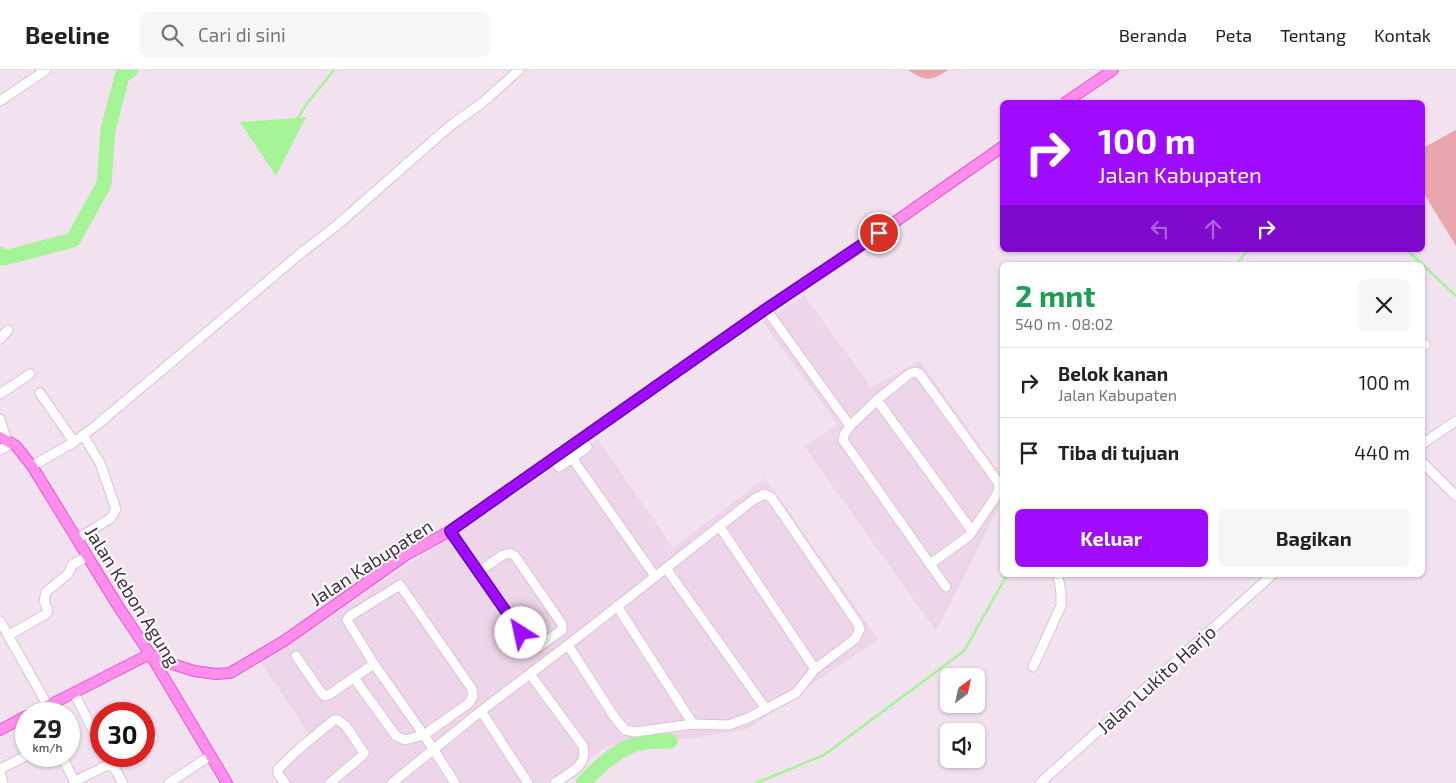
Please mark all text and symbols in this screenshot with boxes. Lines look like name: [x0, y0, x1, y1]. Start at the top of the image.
search box: [140, 12, 490, 57]
text: Beeline: [25, 20, 110, 49]
icon: search: [158, 21, 186, 49]
text: Cari di sini: [198, 23, 286, 46]
text: Beranda: [1119, 24, 1187, 46]
text: Peta: [1215, 24, 1252, 46]
text: Tentang: [1280, 24, 1346, 46]
text: Kontak: [1374, 24, 1431, 46]
text: 100 m: [1098, 119, 1196, 161]
icon: right: [1015, 120, 1080, 185]
text: Jalan Kabupaten: [1098, 161, 1262, 187]
pin: [858, 212, 900, 254]
icon: left: [1146, 215, 1174, 243]
icon: ahead: [1199, 215, 1227, 243]
icon: right: [1252, 215, 1280, 243]
icon: arrive: [865, 219, 893, 247]
text: 2 mnt: [1015, 277, 1096, 313]
button: close: [1358, 279, 1410, 331]
text: 540 m · 08:02: [1015, 314, 1113, 333]
text: Belok kanan: [1058, 362, 1168, 385]
icon: right: [1015, 369, 1043, 397]
text: 100 m: [1359, 371, 1410, 394]
text: Jalan Kabupaten: [1058, 385, 1177, 404]
icon: arrive: [1015, 439, 1043, 467]
text: Tiba di tujuan: [1058, 441, 1179, 464]
text: 440 m: [1354, 441, 1410, 464]
button: Keluar: [1015, 509, 1208, 567]
button: Bagikan: [1218, 509, 1410, 567]
street label: Jalan Kabupaten: [305, 514, 437, 610]
street label: Jalan Kebon Agung: [81, 522, 186, 671]
position arrow: [494, 606, 546, 658]
street label: Jalan Lukito Harjo: [1092, 620, 1220, 738]
north arrow: [940, 668, 985, 712]
map controls: [940, 668, 985, 768]
speed limit sign: 30: [90, 702, 155, 767]
text: 29: [33, 713, 62, 743]
button: sound: [940, 723, 985, 768]
text: km/h: [33, 740, 62, 754]

